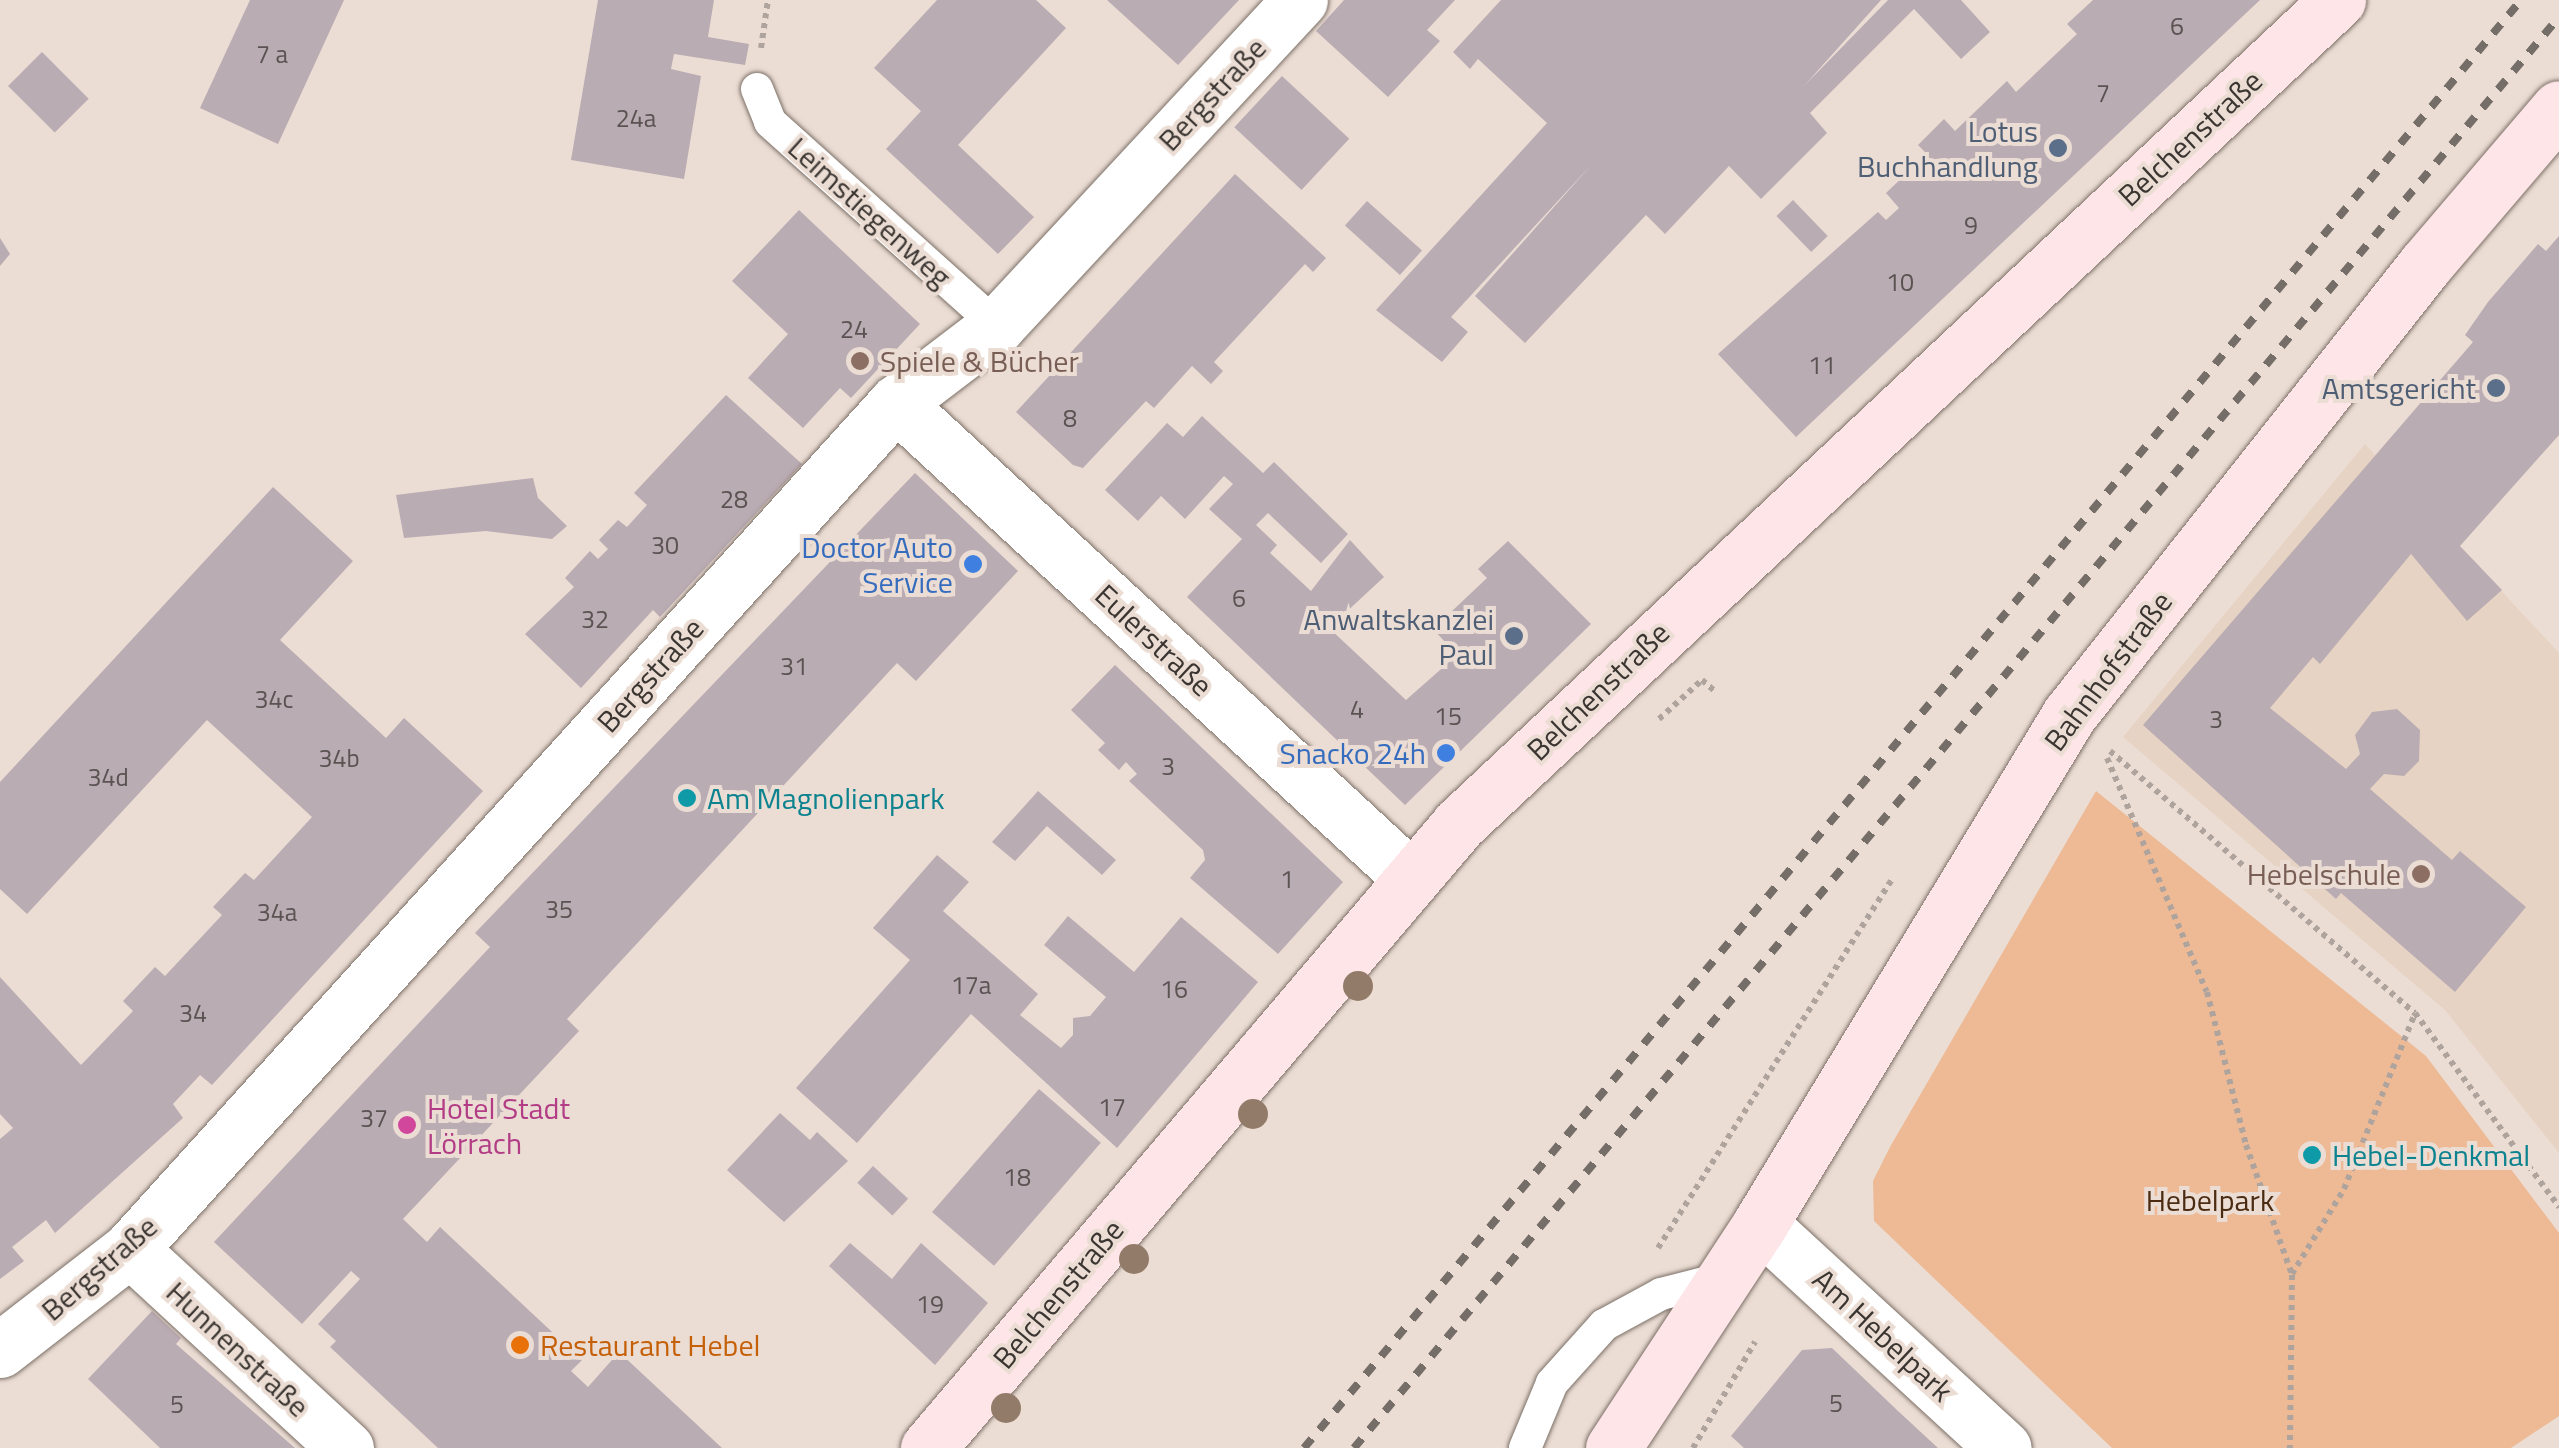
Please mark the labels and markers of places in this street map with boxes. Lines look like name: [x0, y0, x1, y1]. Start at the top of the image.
place label: Lotus Buchhandlung: [1857, 113, 2038, 184]
marker: Lotus Buchhandlung: [2047, 137, 2069, 159]
place label: Spiele & Bücher: [880, 343, 1079, 379]
marker: Spiele & Bücher: [849, 350, 871, 372]
place label: Amtsgericht: [2322, 370, 2476, 406]
marker: Amtsgericht: [2485, 377, 2507, 399]
place label: Doctor Auto Service: [801, 529, 953, 600]
marker: Doctor Auto Service: [962, 553, 984, 575]
place label: Anwaltskanzlei Paul: [1303, 601, 1494, 672]
marker: Anwaltskanzlei Paul: [1503, 625, 1525, 647]
place label: Snacko 24h: [1279, 735, 1426, 771]
marker: Snacko 24h: [1435, 742, 1457, 764]
place label: Am Magnolienpark: [707, 780, 945, 816]
marker: Am Magnolienpark: [676, 787, 698, 809]
place label: Hebelschule: [2247, 856, 2401, 892]
marker: Hebelschule: [2410, 863, 2432, 885]
place label: Hotel Stadt Lörrach: [427, 1090, 570, 1160]
marker: Hotel Stadt Lörrach: [396, 1114, 418, 1136]
place label: Hebel-Denkmal: [2332, 1137, 2530, 1173]
marker: Hebel-Denkmal: [2301, 1144, 2323, 1166]
place label: Restaurant Hebel: [540, 1327, 760, 1363]
marker: Restaurant Hebel: [509, 1334, 531, 1356]

